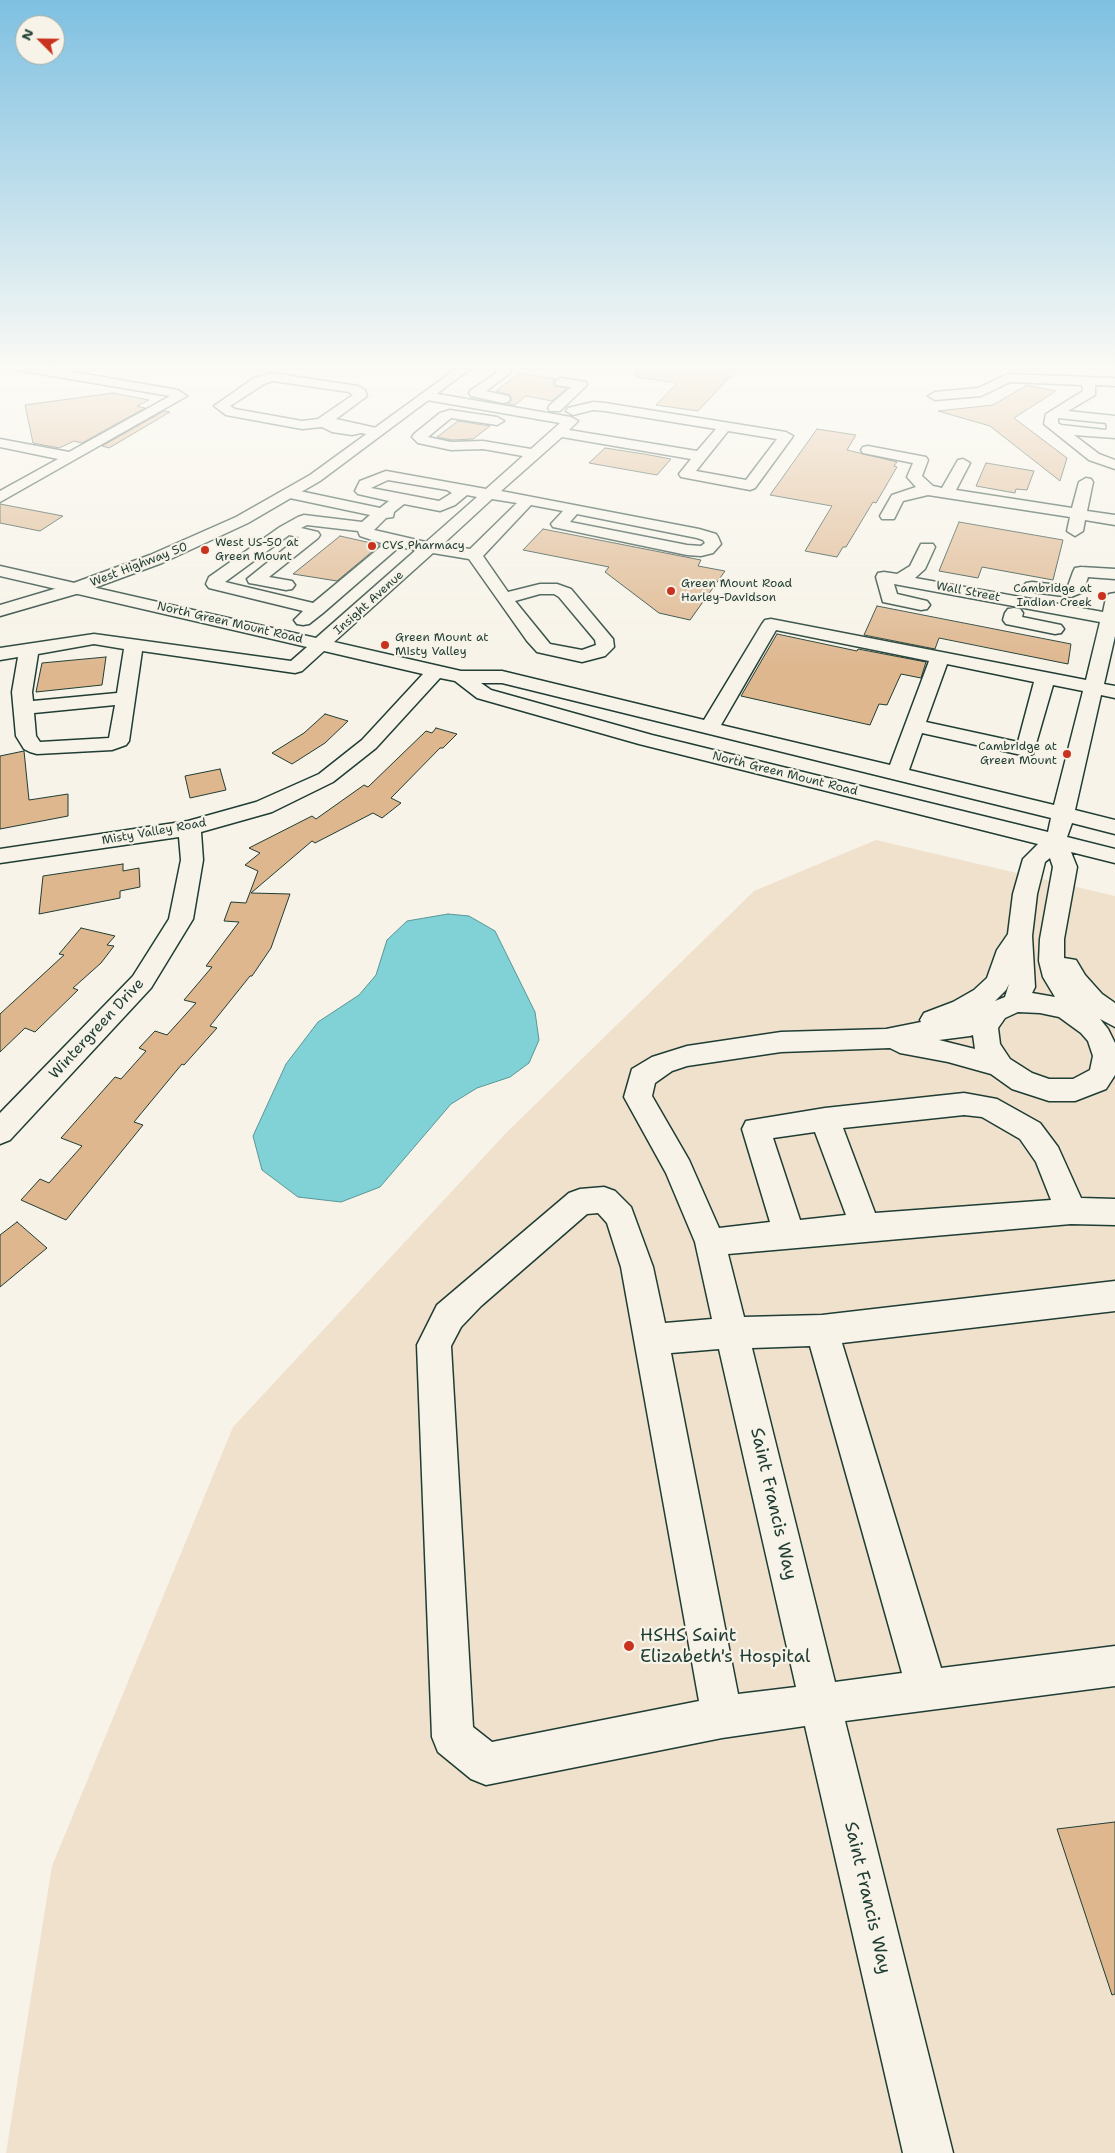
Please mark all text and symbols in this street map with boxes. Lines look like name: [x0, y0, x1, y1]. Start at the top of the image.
north arrow: [15, 15, 65, 65]
text: N: [17, 26, 38, 43]
place label: West US-50 at Green Mount: [215, 536, 299, 564]
place label: CVS Pharmacy: [382, 539, 465, 553]
street label: West Highway 50: [88, 540, 190, 590]
marker: CVS Pharmacy: [366, 540, 378, 552]
marker: West US-50 at Green Mount: [199, 544, 211, 556]
street label: Insight Avenue: [331, 568, 407, 638]
place label: Green Mount Road Harley-Davidson: [681, 577, 792, 605]
street label: Wall Street: [935, 579, 1001, 605]
place label: Cambridge at Indian Creek: [1013, 582, 1092, 610]
marker: Green Mount Road Harley-Davidson: [665, 585, 677, 597]
marker: Cambridge at Indian Creek: [1096, 590, 1108, 602]
street label: North Green Mount Road: [156, 599, 304, 647]
place label: Green Mount at Misty Valley: [395, 631, 489, 659]
marker: Green Mount at Misty Valley: [379, 639, 391, 651]
place label: Cambridge at Green Mount: [978, 740, 1057, 768]
marker: Cambridge at Green Mount: [1061, 748, 1073, 760]
street label: North Green Mount Road: [711, 749, 859, 799]
street label: Misty Valley Road: [101, 816, 207, 848]
street label: Wintergreen Drive: [46, 975, 148, 1083]
street label: Saint Francis Way: [745, 1426, 801, 1582]
place label: HSHS Saint Elizabeth's Hospital: [640, 1625, 810, 1668]
marker: HSHS Saint Elizabeth's Hospital: [622, 1639, 636, 1653]
street label: Saint Francis Way: [839, 1820, 895, 1976]

